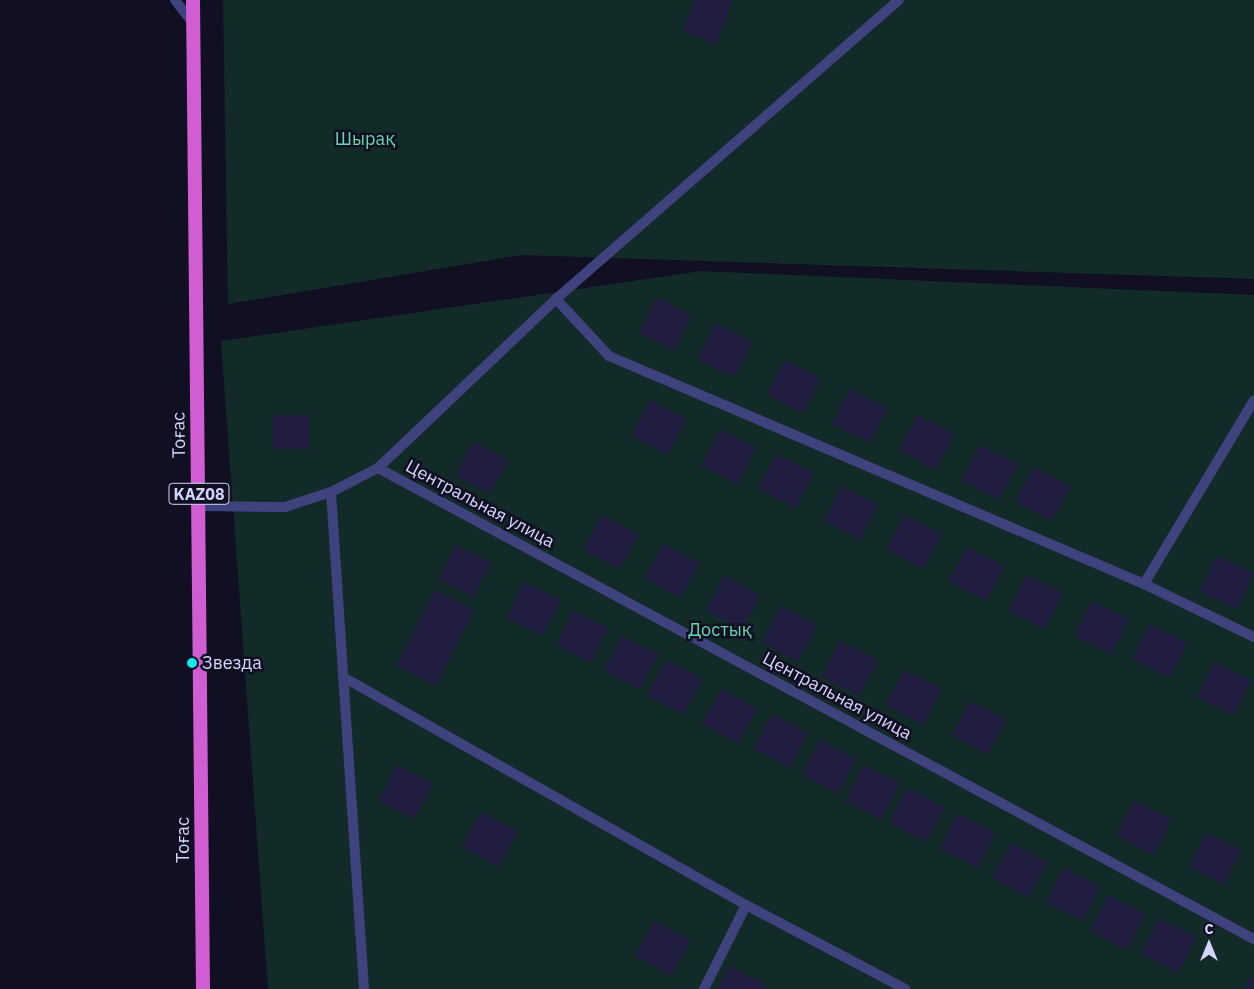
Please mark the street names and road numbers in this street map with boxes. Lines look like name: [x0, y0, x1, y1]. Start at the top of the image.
street label: Тоғас: [168, 412, 190, 458]
street label: Центральная улица: [402, 456, 558, 552]
road number: KAZ08: [168, 480, 230, 508]
street label: Центральная улица: [759, 648, 915, 744]
street label: Тоғас: [172, 817, 194, 863]

